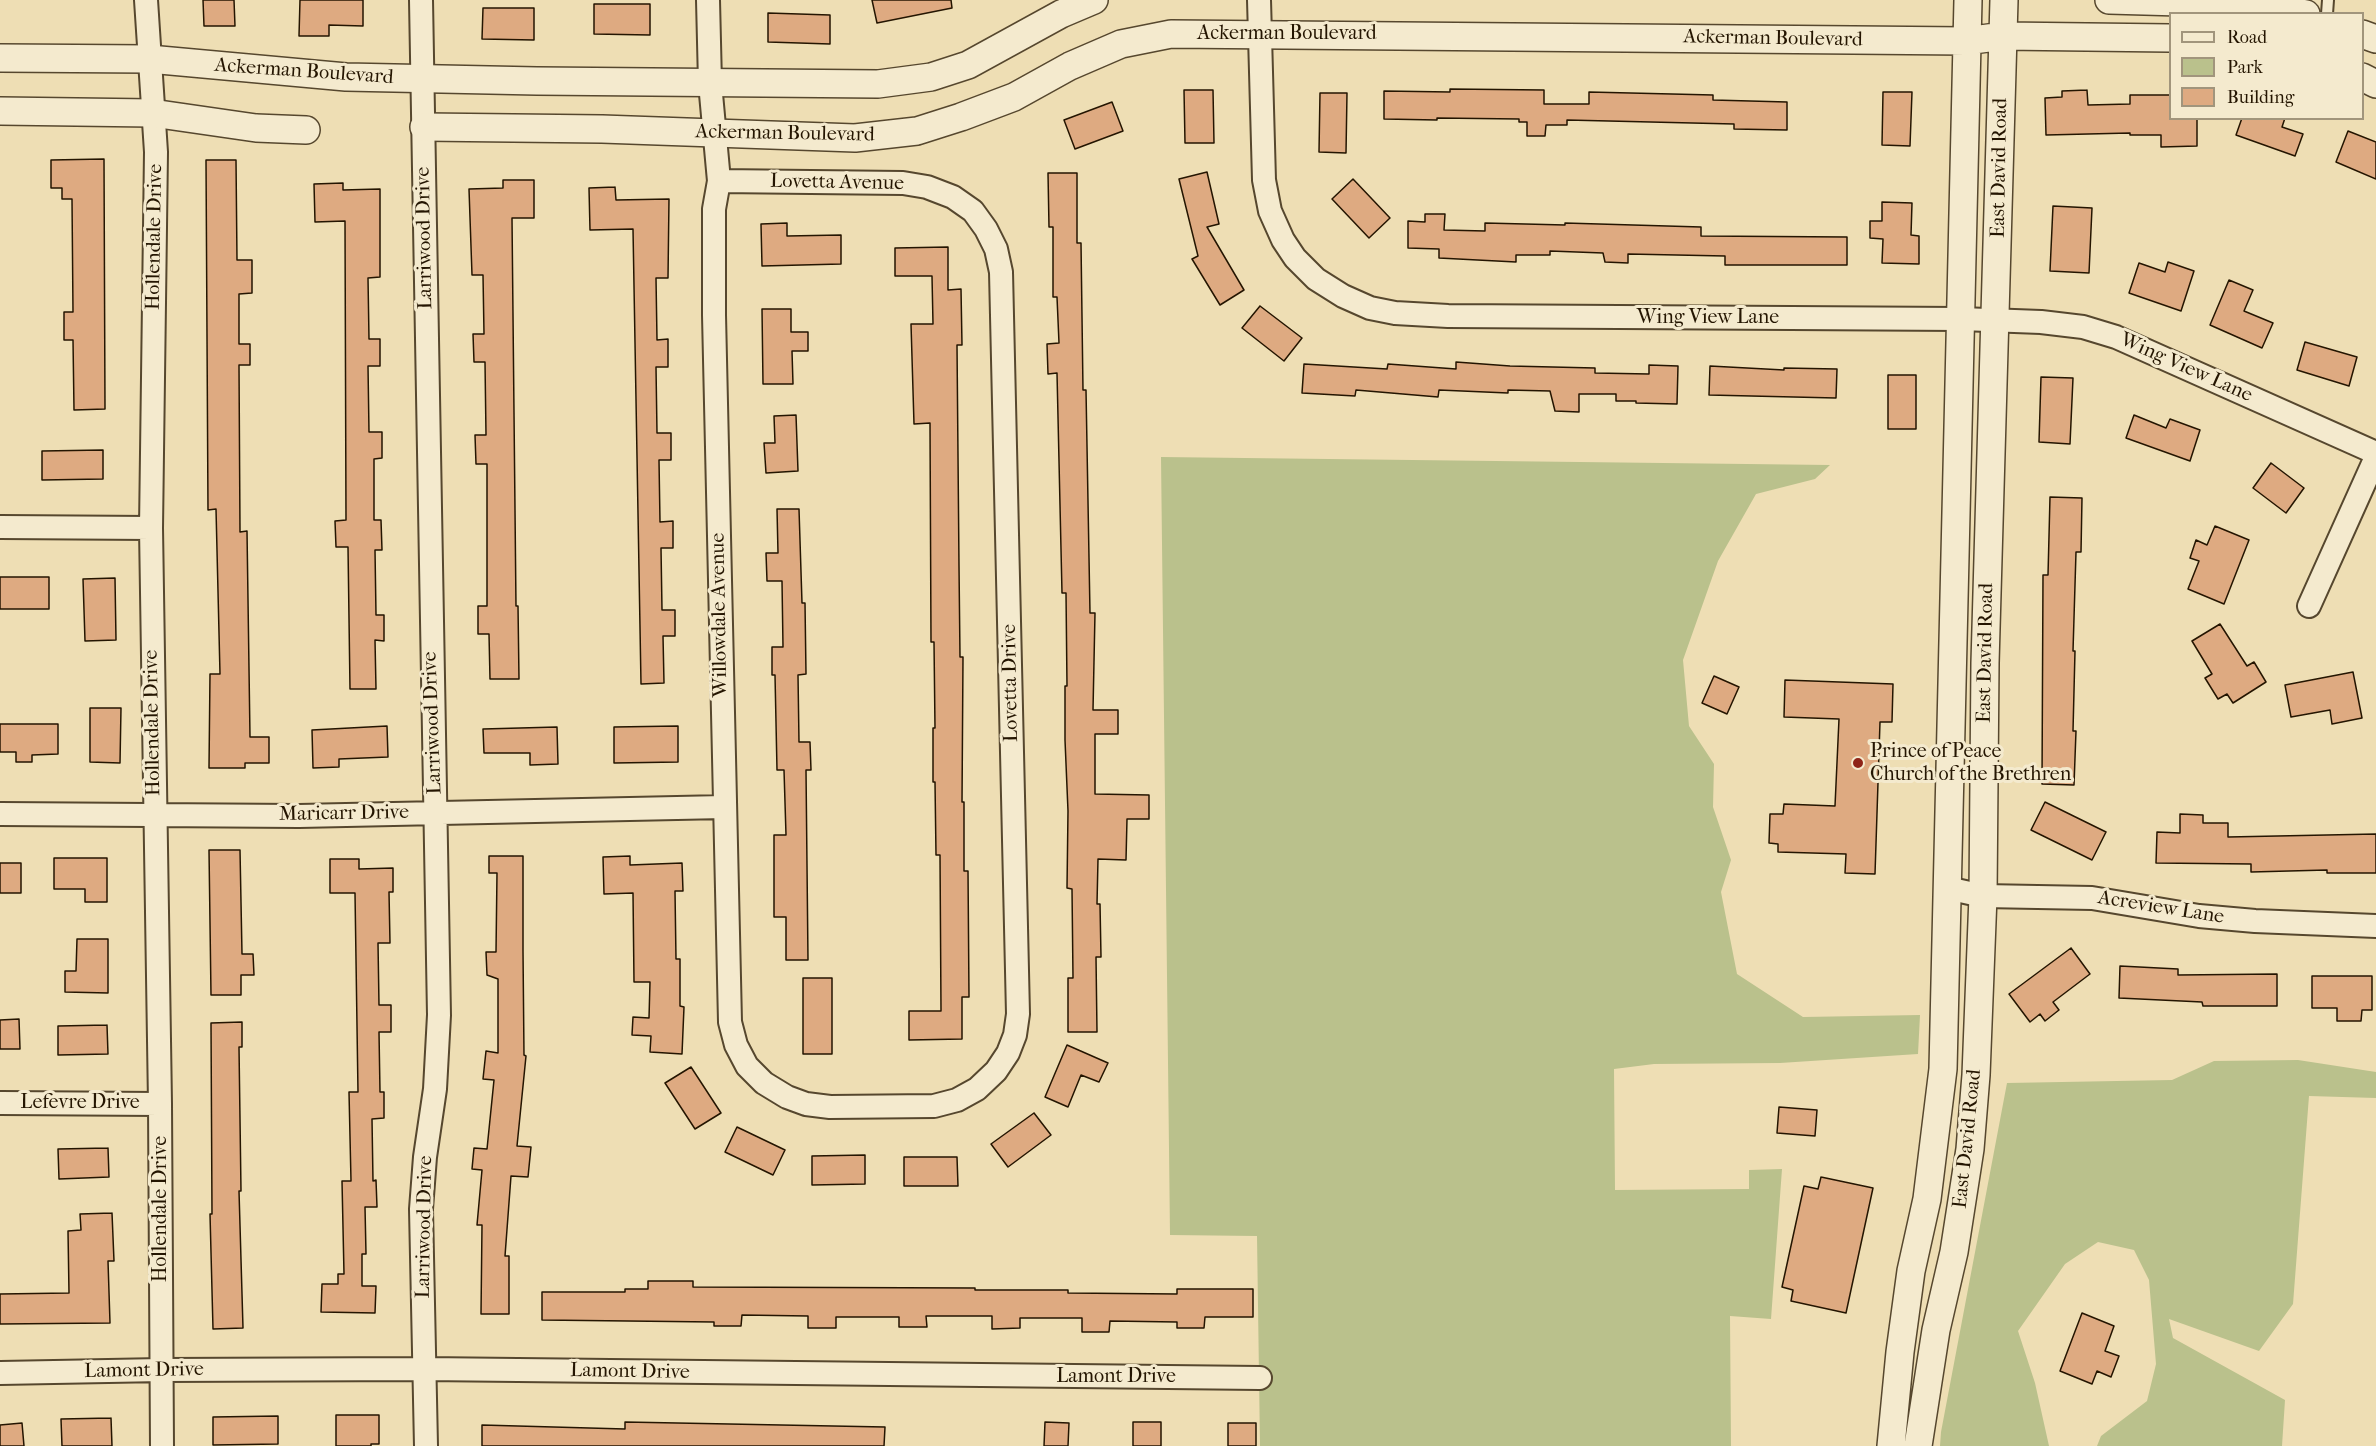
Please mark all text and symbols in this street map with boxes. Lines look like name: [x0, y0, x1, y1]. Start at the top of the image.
legend: [2169, 12, 2364, 120]
street label: Ackerman Boulevard: [1197, 22, 1377, 46]
street label: Ackerman Boulevard: [1683, 25, 1863, 53]
text: Road: [2227, 27, 2267, 48]
street label: Ackerman Boulevard: [214, 54, 394, 90]
text: Park: [2227, 57, 2263, 78]
text: Building: [2227, 87, 2294, 108]
street label: East David Road: [1987, 98, 2013, 238]
street label: Ackerman Boulevard: [695, 120, 875, 148]
street label: Hollendale Drive: [142, 164, 168, 310]
street label: Larriwood Drive: [412, 166, 438, 310]
street label: Lovetta Avenue: [770, 170, 904, 196]
street label: Wing View Lane: [1637, 306, 1779, 330]
street label: Wing View Lane: [2116, 328, 2256, 408]
street label: Willowdale Avenue: [707, 532, 733, 698]
street label: East David Road: [1973, 583, 1999, 723]
street label: Lovetta Drive: [998, 624, 1024, 742]
street label: Hollendale Drive: [140, 650, 166, 796]
street label: Larriwood Drive: [419, 651, 447, 795]
place label: Prince of Peace Church of the Brethren: [1870, 740, 2071, 787]
marker: Prince of Peace Church of the Brethren: [1851, 756, 1865, 770]
street label: Maricarr Drive: [279, 801, 409, 827]
street label: Acreview Lane: [2096, 886, 2226, 930]
street label: East David Road: [1949, 1068, 1987, 1210]
street label: Lefevre Drive: [20, 1091, 140, 1115]
street label: Hollendale Drive: [149, 1136, 173, 1282]
street label: Larriwood Drive: [412, 1155, 438, 1299]
street label: Lamont Drive: [84, 1358, 204, 1384]
street label: Lamont Drive: [570, 1359, 690, 1385]
street label: Lamont Drive: [1056, 1365, 1176, 1389]

